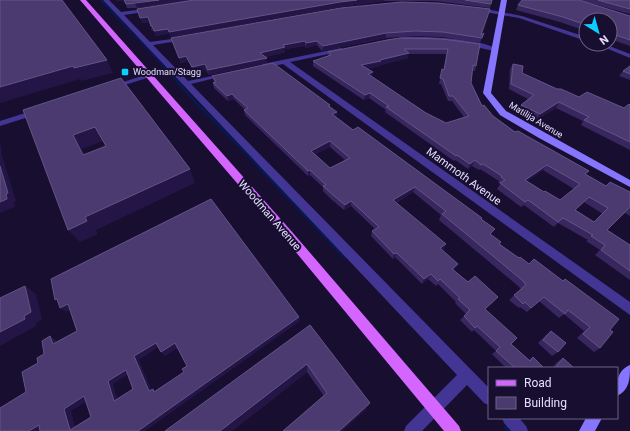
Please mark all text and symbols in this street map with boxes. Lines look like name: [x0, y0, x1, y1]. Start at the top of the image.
north arrow: [578, 12, 618, 52]
text: N: [597, 32, 611, 47]
marker: Woodman/Stagg: [120, 67, 130, 77]
place label: Woodman/Stagg: [133, 67, 201, 77]
street label: Matilija Avenue: [507, 100, 565, 140]
street label: Mammoth Avenue: [424, 145, 504, 208]
street label: Woodman Avenue: [236, 178, 304, 253]
legend: [488, 367, 618, 419]
text: Road: [524, 376, 552, 390]
text: Building: [524, 396, 567, 410]

